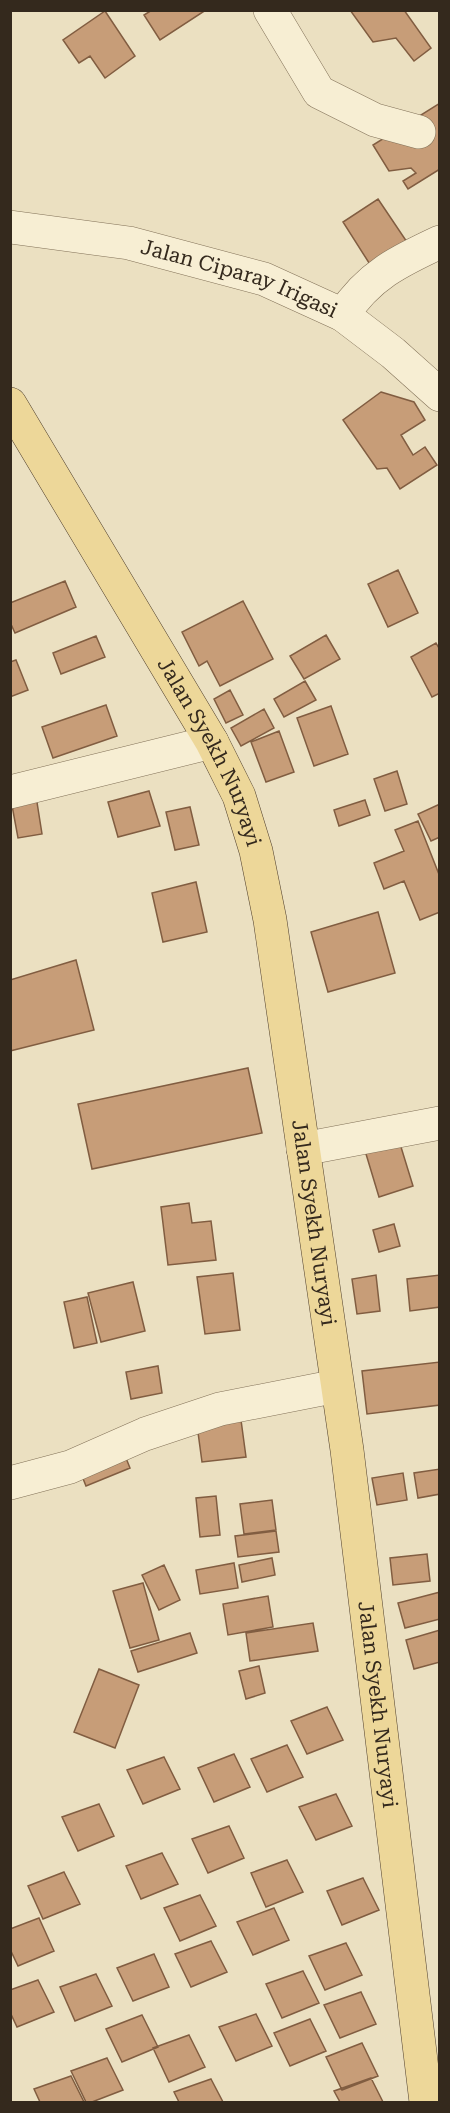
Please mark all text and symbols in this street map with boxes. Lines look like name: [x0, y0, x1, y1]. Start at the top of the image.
street label: Jalan Ciparay Irigasi: [138, 235, 341, 323]
street label: Jalan Syekh Nuryayi: [153, 654, 266, 849]
street label: Jalan Syekh Nuryayi: [287, 1118, 341, 1328]
street label: Jalan Syekh Nuryayi: [353, 1600, 402, 1810]

